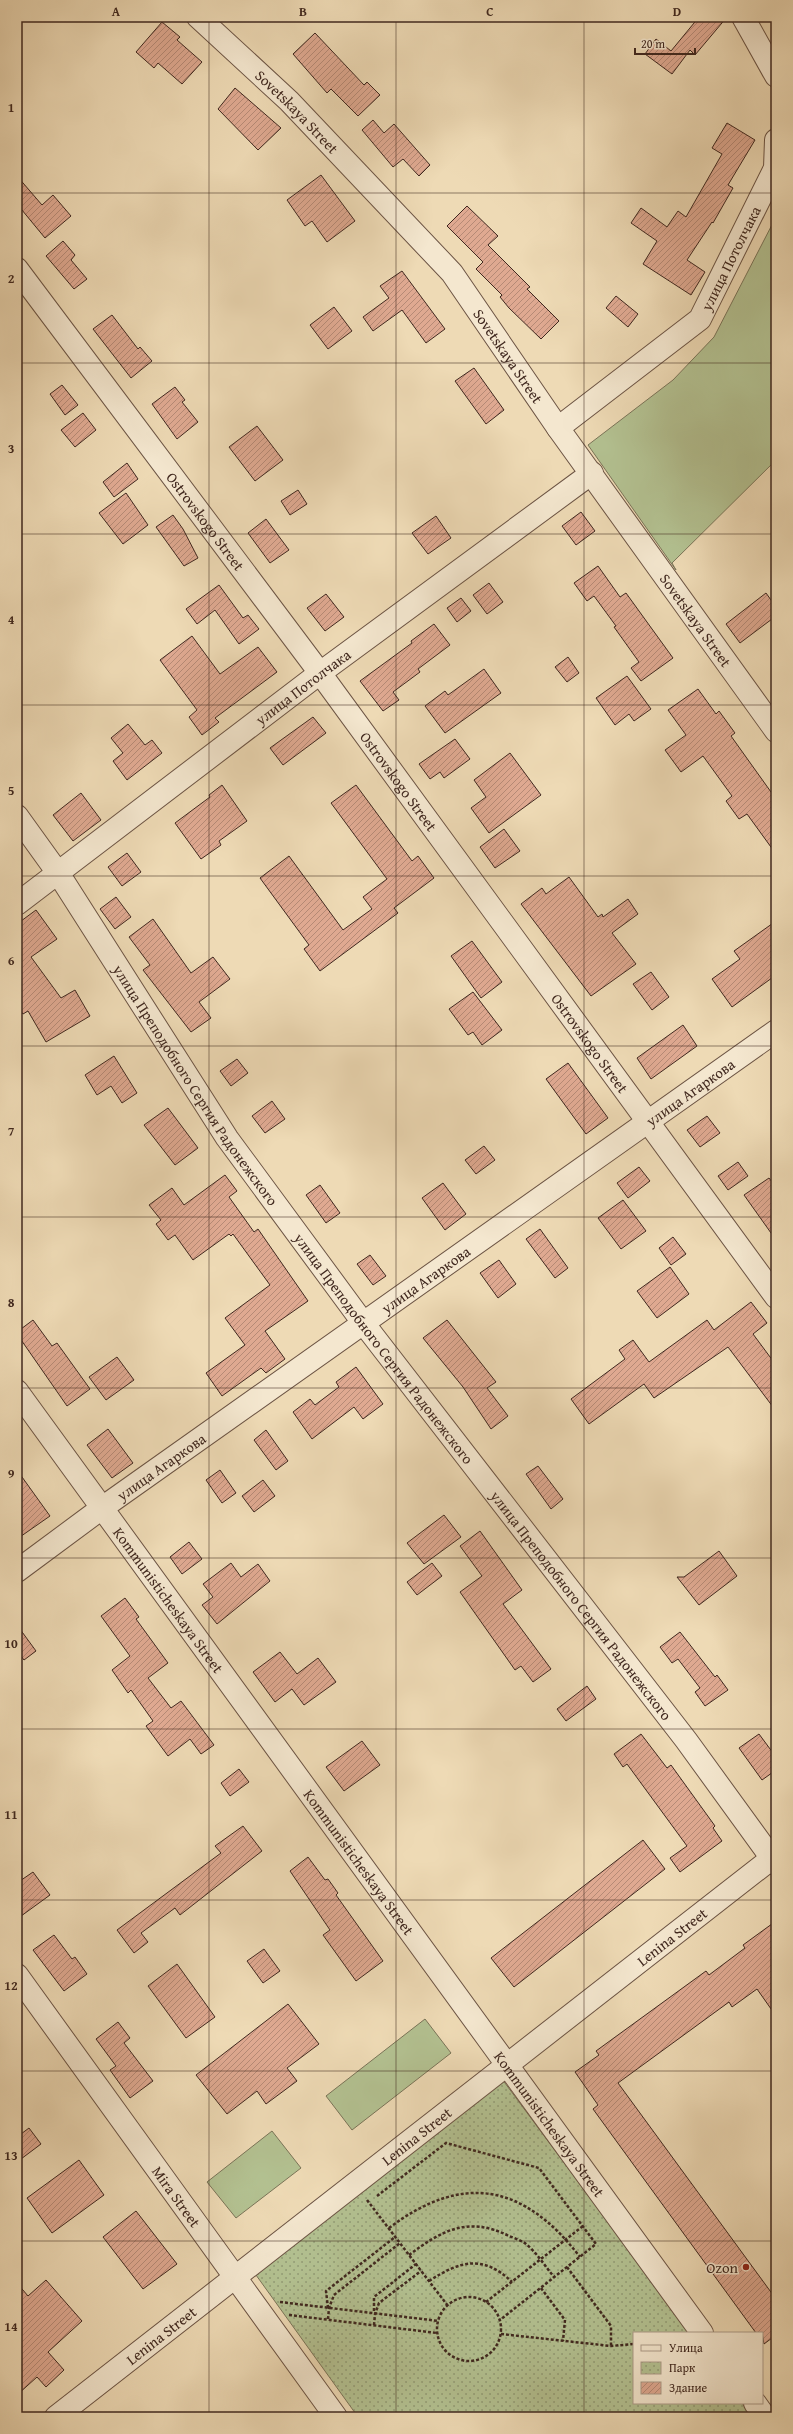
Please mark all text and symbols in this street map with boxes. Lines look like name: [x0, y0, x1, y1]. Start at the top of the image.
text: A: [112, 2, 121, 21]
text: B: [299, 2, 307, 21]
text: C: [486, 2, 494, 21]
text: D: [673, 2, 681, 21]
scale bar: [635, 30, 695, 56]
text: 20 m: [641, 35, 665, 52]
street label: Sovetskaya Street: [251, 65, 344, 158]
text: 1: [8, 98, 14, 117]
street label: улица Потолчака: [695, 201, 766, 315]
text: 2: [8, 269, 15, 288]
street label: Sovetskaya Street: [469, 304, 549, 408]
text: 3: [8, 439, 14, 458]
street label: Ostrovskogo Street: [162, 467, 250, 575]
street label: Sovetskaya Street: [655, 569, 737, 671]
text: 4: [8, 610, 15, 629]
street label: улица Потолчака: [250, 643, 355, 730]
street label: Ostrovskogo Street: [356, 727, 443, 836]
text: 5: [8, 781, 15, 800]
text: 6: [8, 951, 15, 970]
street label: улица Преподобного Сергия Радонежского: [108, 959, 284, 1210]
street label: Ostrovskogo Street: [547, 989, 634, 1097]
street label: улица Агаркова: [640, 1053, 739, 1131]
text: 7: [8, 1122, 15, 1141]
street label: улица Преподобного Сергия Радонежского: [289, 1227, 479, 1468]
street label: улица Агаркова: [376, 1240, 475, 1318]
text: 8: [8, 1293, 15, 1312]
street label: улица Агаркова: [111, 1427, 210, 1506]
text: 9: [8, 1464, 15, 1483]
street label: улица Преподобного Сергия Радонежского: [485, 1485, 677, 1725]
street label: Kommunisticheskaya Street: [109, 1522, 229, 1677]
text: 10: [4, 1634, 18, 1653]
street label: Kommunisticheskaya Street: [299, 1785, 420, 1939]
text: 11: [4, 1805, 18, 1824]
street label: Lenina Street: [632, 1902, 712, 1971]
text: 12: [4, 1976, 18, 1995]
street label: Kommunisticheskaya Street: [490, 2047, 610, 2202]
street label: Lenina Street: [377, 2101, 456, 2170]
text: 13: [4, 2146, 18, 2165]
street label: Mira Street: [147, 2161, 206, 2232]
place label: Ozon: [706, 2257, 739, 2278]
marker: Ozon: [741, 2262, 751, 2272]
street label: Lenina Street: [121, 2301, 201, 2369]
text: 14: [4, 2317, 18, 2336]
legend: [633, 2332, 763, 2404]
text: Улица: [669, 2339, 703, 2356]
text: Парк: [669, 2359, 696, 2376]
text: Здание: [669, 2379, 708, 2396]

